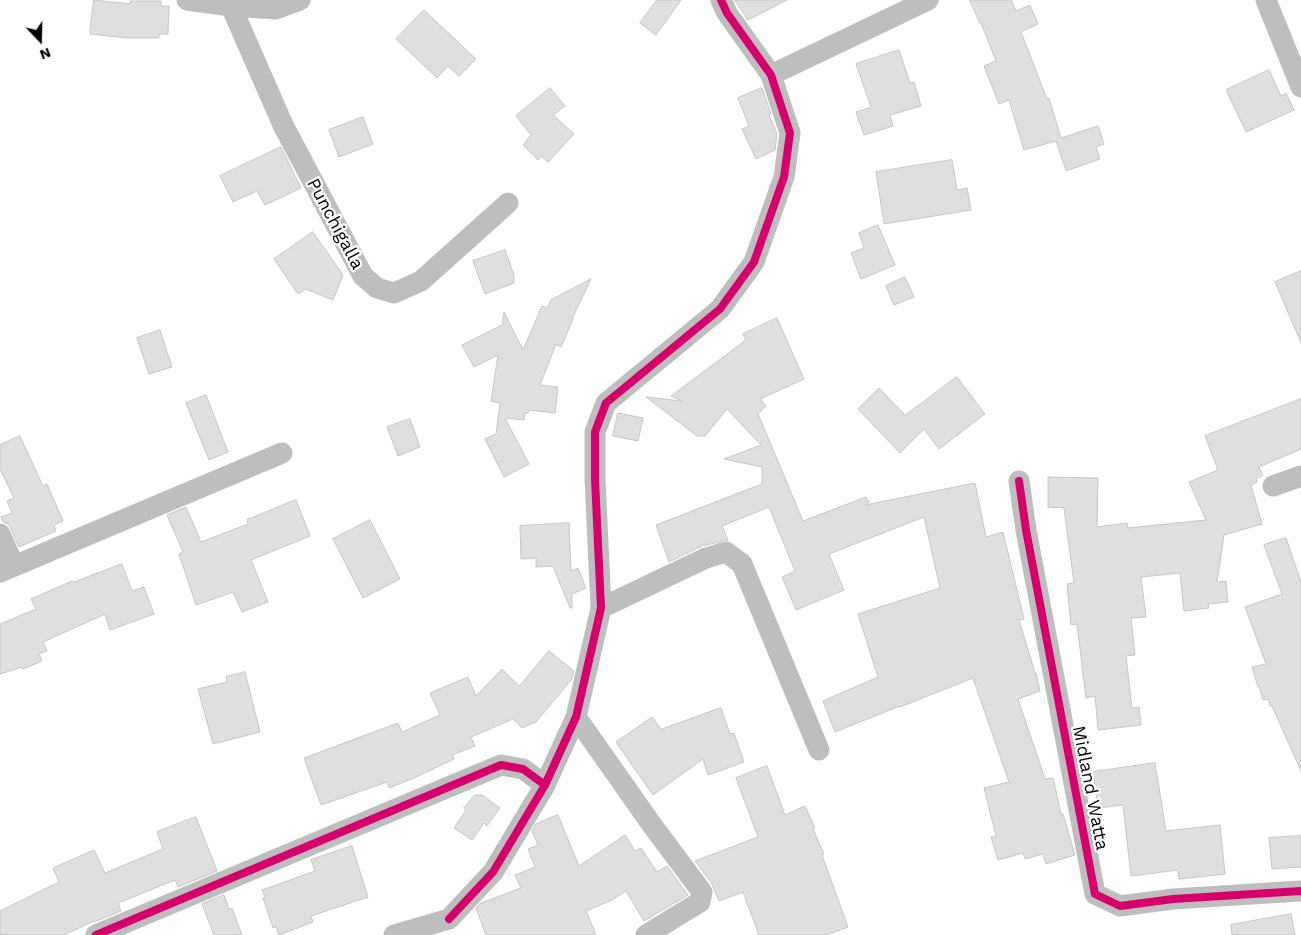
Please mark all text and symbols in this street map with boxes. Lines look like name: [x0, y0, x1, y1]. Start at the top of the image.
north arrow: [15, 15, 65, 65]
text: N: [38, 45, 53, 63]
street label: Punchigalla: [302, 175, 368, 273]
street label: Midland Watta: [1067, 724, 1113, 852]

